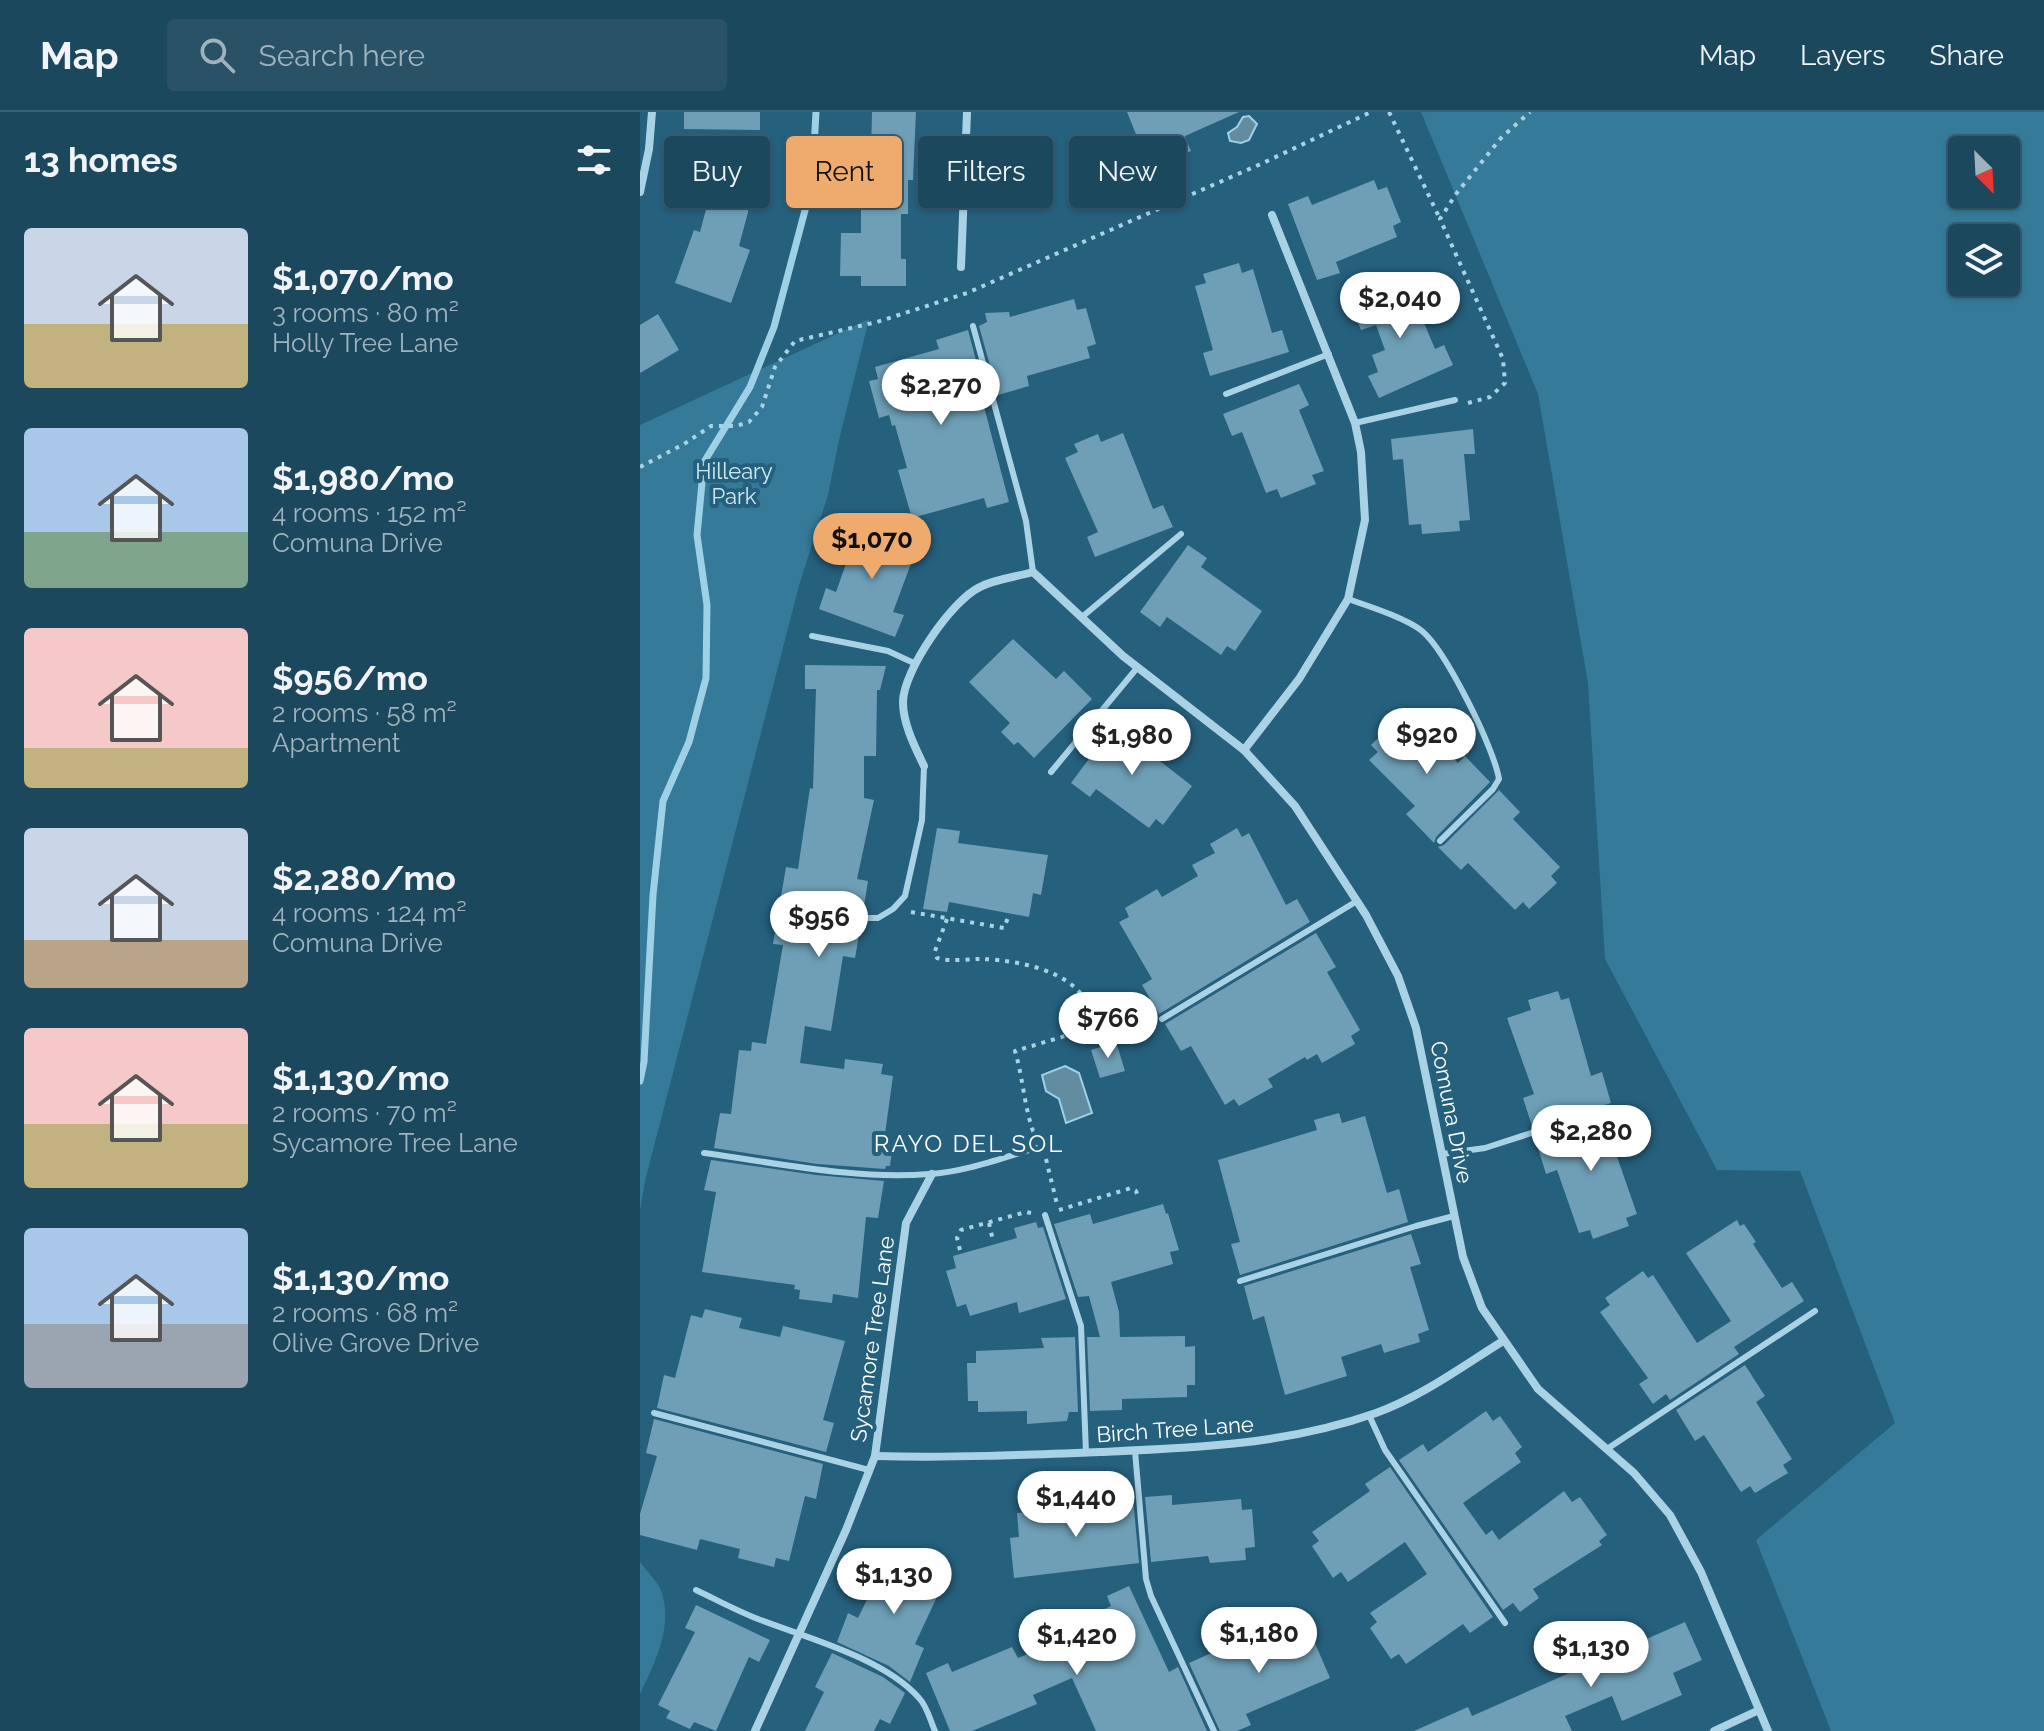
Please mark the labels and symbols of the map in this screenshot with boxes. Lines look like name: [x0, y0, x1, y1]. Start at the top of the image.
north arrow: [1948, 136, 2020, 208]
pin: $2,040: [1335, 272, 1465, 340]
pin: $2,270: [876, 359, 1006, 427]
park label: Hilleary Park: [695, 458, 773, 509]
pin: $1,070: [807, 513, 937, 581]
pin: $920: [1380, 708, 1474, 776]
pin: $1,980: [1067, 709, 1197, 777]
pin: $956: [772, 891, 866, 959]
pin: $766: [1061, 992, 1155, 1060]
street label: Comuna Drive: [1425, 1039, 1479, 1185]
pin: $2,280: [1526, 1105, 1656, 1173]
district label: RAYO DEL SOL: [874, 1129, 1064, 1158]
street label: Sycamore Tree Lane: [845, 1234, 899, 1444]
street label: Birch Tree Lane: [1096, 1411, 1255, 1447]
pin: $1,440: [1011, 1471, 1141, 1539]
pin: $1,130: [829, 1548, 959, 1616]
pin: $1,180: [1194, 1607, 1324, 1675]
pin: $1,420: [1012, 1609, 1142, 1677]
pin: $1,130: [1526, 1621, 1656, 1689]

